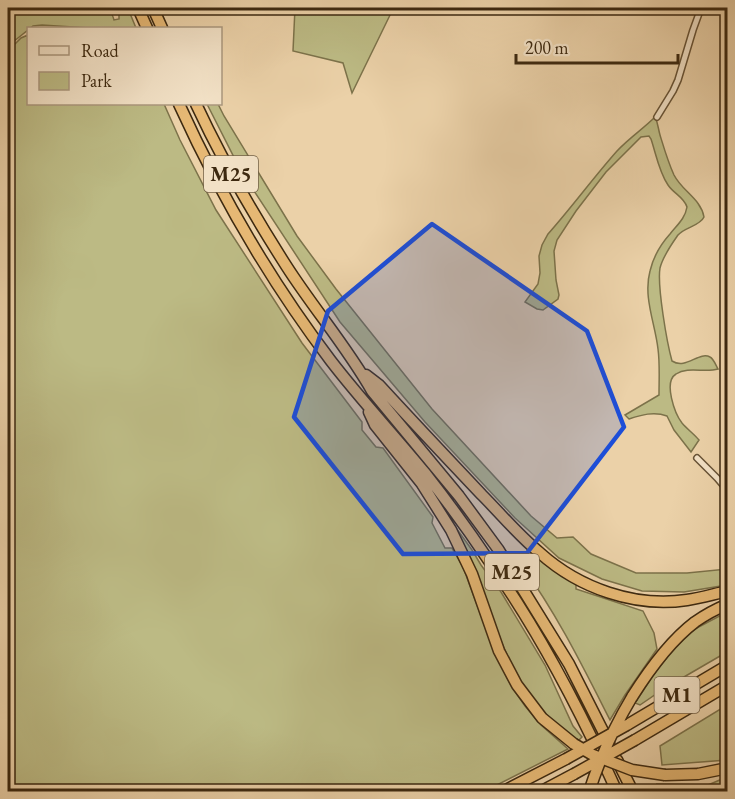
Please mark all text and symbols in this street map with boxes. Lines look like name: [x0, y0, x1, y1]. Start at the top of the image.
legend: [27, 27, 222, 105]
scale bar: [516, 27, 678, 65]
text: 200 m: [525, 36, 569, 59]
text: Road: [81, 39, 120, 62]
text: Park: [81, 69, 112, 92]
road number: M25: [204, 156, 258, 192]
road number: M25: [485, 554, 539, 590]
road number: M1: [654, 677, 700, 713]

